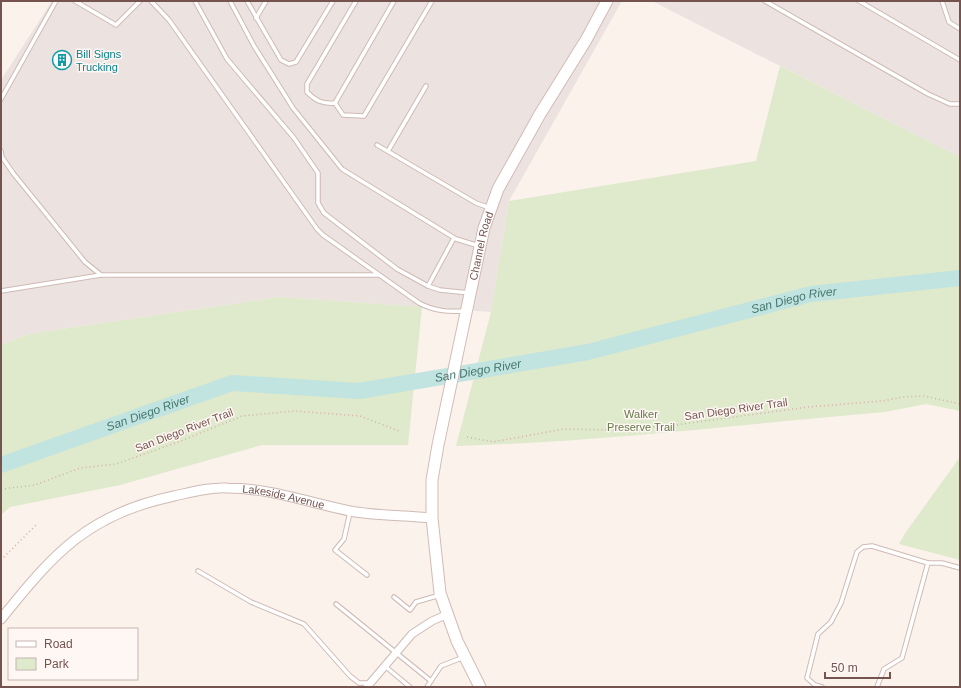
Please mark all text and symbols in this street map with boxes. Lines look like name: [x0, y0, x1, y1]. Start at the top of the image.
place label: Bill Signs Trucking: [76, 48, 122, 73]
building icon: Bill Signs Trucking: [51, 49, 73, 71]
street label: Channel Road: [467, 210, 495, 281]
water label: San Diego River: [749, 284, 838, 316]
water label: San Diego River: [434, 356, 523, 385]
water label: San Diego River: [104, 391, 193, 434]
street label: San Diego River Trail: [684, 396, 788, 422]
street label: San Diego River Trail: [133, 406, 235, 454]
park label: Walker Preserve Trail: [607, 408, 675, 433]
street label: Lakeside Avenue: [242, 483, 326, 511]
legend: [8, 628, 138, 680]
text: Road: [44, 637, 73, 651]
scale bar: [825, 654, 890, 680]
text: Park: [44, 657, 70, 671]
text: 50 m: [831, 661, 858, 675]

